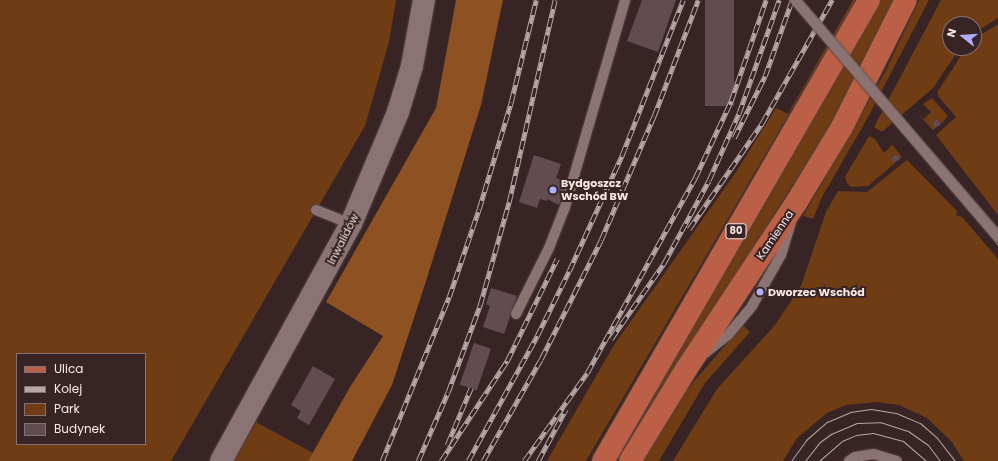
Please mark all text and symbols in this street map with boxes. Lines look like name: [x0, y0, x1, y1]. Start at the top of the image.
north arrow: [942, 16, 982, 56]
text: N: [943, 26, 960, 39]
place label: Bydgoszcz Wschód BW: [561, 177, 628, 203]
marker: Bydgoszcz Wschód BW: [548, 185, 558, 195]
street label: Kamienna: [754, 208, 796, 262]
street label: Inwalidów: [325, 211, 361, 267]
road number: 80: [725, 223, 747, 239]
place label: Dworzec Wschód: [768, 285, 865, 299]
marker: Dworzec Wschód: [755, 287, 765, 297]
legend: [16, 353, 146, 445]
text: Ulica: [54, 360, 83, 377]
text: Kolej: [54, 380, 82, 397]
text: Park: [54, 400, 80, 417]
text: Budynek: [54, 420, 105, 437]

